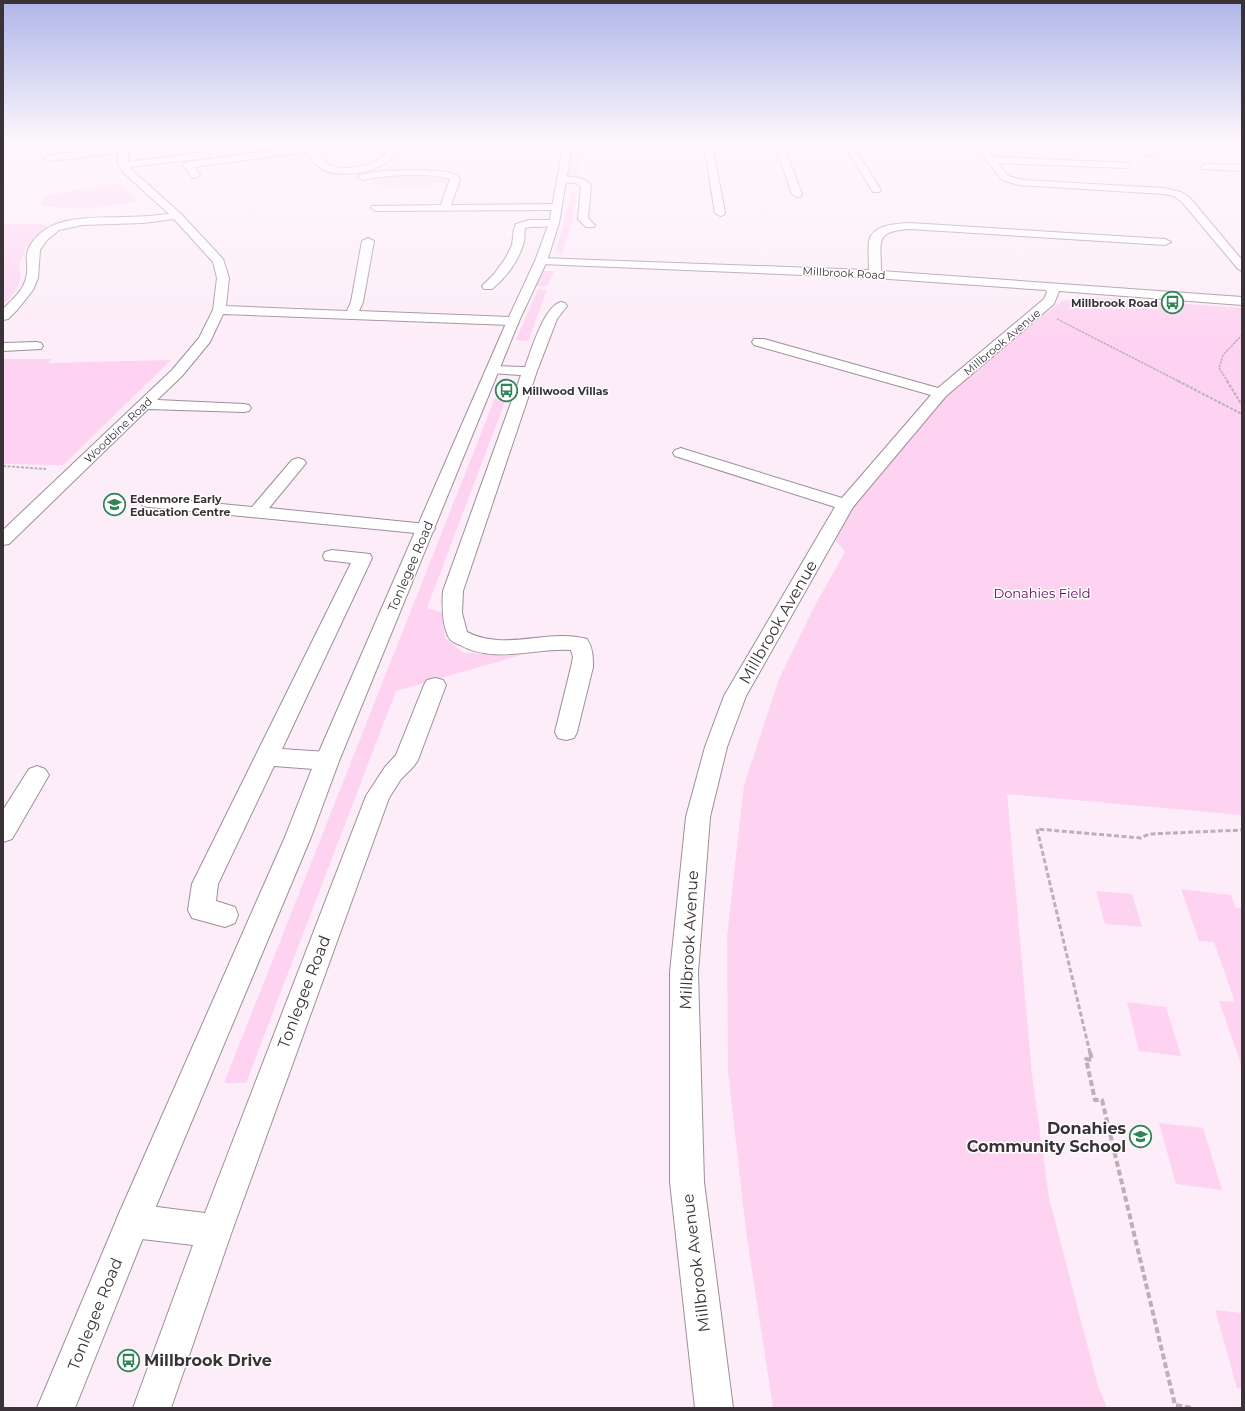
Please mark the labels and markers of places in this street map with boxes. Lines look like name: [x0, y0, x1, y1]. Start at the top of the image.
bus stop icon: Millbrook Road: [1160, 290, 1186, 316]
place label: Millbrook Road: [1071, 296, 1158, 310]
bus stop icon: Millwood Villas: [494, 378, 520, 404]
place label: Millwood Villas: [522, 384, 609, 398]
school or university icon: Edenmore Early Education Centre: [101, 492, 127, 518]
place label: Edenmore Early Education Centre: [130, 492, 231, 519]
place label: Donahies Community School: [967, 1119, 1126, 1156]
school or university icon: Donahies Community School: [1128, 1124, 1154, 1150]
bus stop icon: Millbrook Drive: [116, 1347, 142, 1373]
place label: Millbrook Drive: [144, 1351, 272, 1370]

